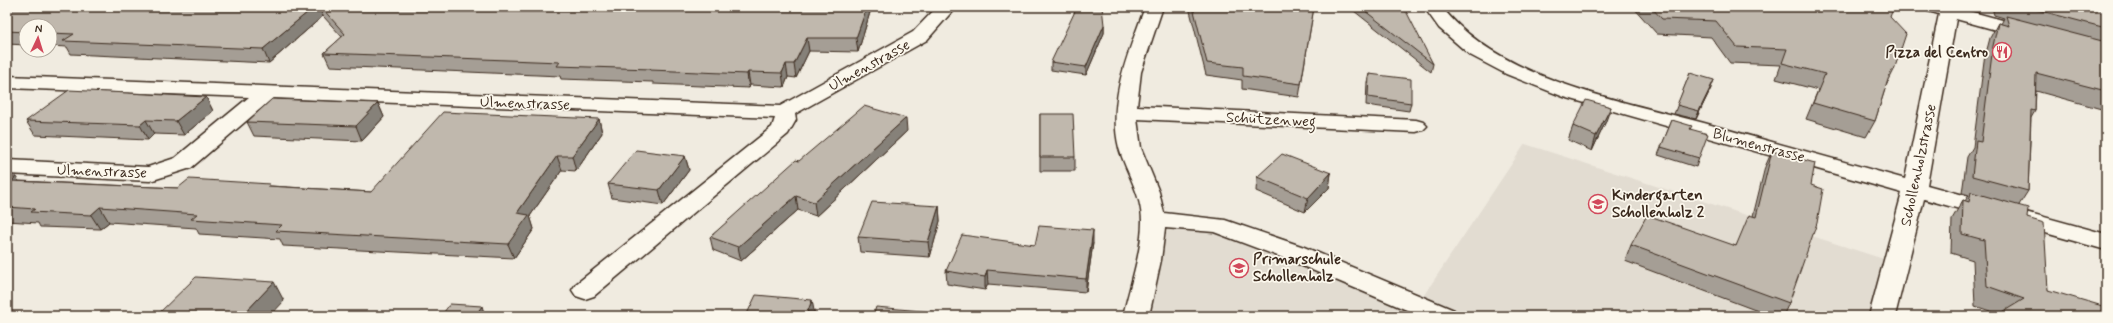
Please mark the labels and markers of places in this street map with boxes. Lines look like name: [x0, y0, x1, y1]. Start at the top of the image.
restaurant icon: Pizza del Centro: [1991, 41, 2013, 63]
place label: Pizza del Centro: [1885, 43, 1988, 63]
place label: Kindergarten Schollenholz 2: [1612, 186, 1705, 223]
school or university icon: Kindergarten Schollenholz 2: [1587, 193, 1609, 215]
place label: Primarschule Schollenholz: [1253, 250, 1341, 287]
school or university icon: Primarschule Schollenholz: [1228, 257, 1250, 279]

